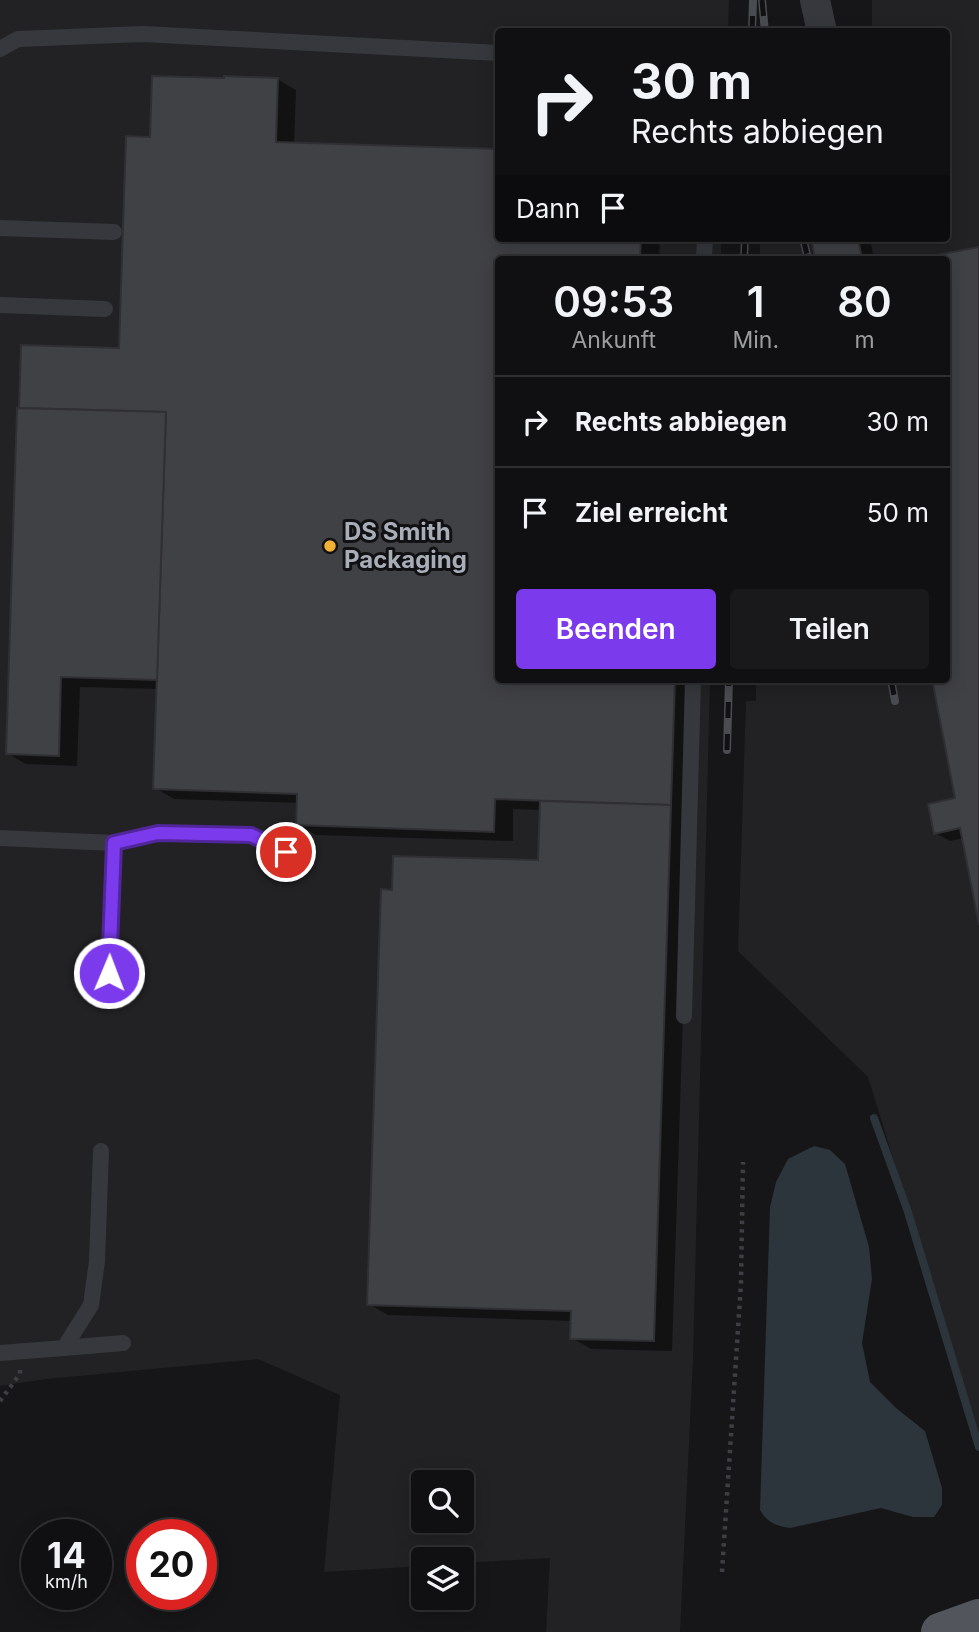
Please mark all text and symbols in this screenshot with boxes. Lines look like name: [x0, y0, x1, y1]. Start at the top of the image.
text: 30 m: [631, 52, 752, 111]
icon: right: [516, 56, 607, 147]
text: Rechts abbiegen: [631, 112, 884, 151]
icon: arrive: [594, 189, 632, 227]
text: Dann: [516, 193, 580, 224]
text: 09:53: [553, 276, 674, 327]
text: 1: [747, 276, 765, 327]
text: 80: [837, 276, 892, 327]
text: Ankunft: [571, 326, 656, 354]
text: Min.: [732, 326, 779, 354]
text: m: [854, 326, 875, 354]
icon: right: [516, 403, 554, 441]
text: Rechts abbiegen: [575, 406, 787, 437]
text: 30 m: [866, 406, 929, 437]
icon: arrive: [516, 494, 554, 532]
text: Ziel erreicht: [575, 497, 728, 528]
text: 50 m: [867, 497, 929, 528]
place label: DS Smith Packaging: [344, 517, 467, 574]
marker: DS Smith Packaging: [322, 538, 338, 554]
button: Beenden: [516, 589, 716, 669]
button: Teilen: [730, 589, 929, 669]
pin: [256, 822, 316, 882]
icon: arrive: [267, 833, 305, 871]
position arrow: [72, 936, 146, 1010]
map controls: [411, 1470, 474, 1610]
button: search: [411, 1470, 474, 1533]
speed limit sign: 20: [126, 1519, 217, 1610]
text: 14: [47, 1534, 86, 1576]
button: layers: [411, 1547, 474, 1610]
text: km/h: [45, 1571, 88, 1592]

